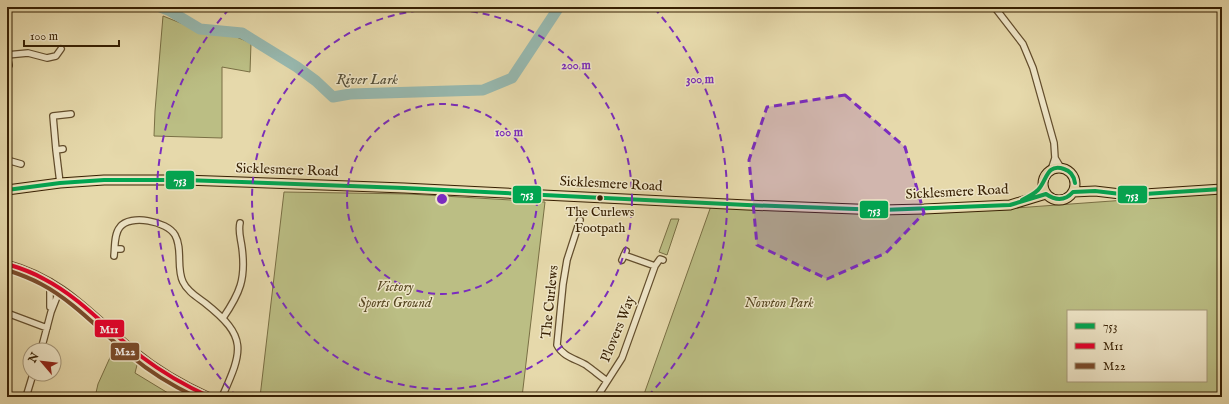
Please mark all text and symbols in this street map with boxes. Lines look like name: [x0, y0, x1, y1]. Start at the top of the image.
scale bar: [24, 22, 119, 48]
text: 100 m: [30, 29, 58, 44]
text: 200 m: [561, 58, 591, 73]
water label: River Lark: [336, 70, 398, 89]
text: 300 m: [686, 72, 715, 87]
text: 100 m: [495, 125, 524, 140]
street label: Sicklesmere Road: [235, 159, 339, 181]
line badge: 753: [165, 170, 195, 190]
street label: Sicklesmere Road: [559, 172, 663, 196]
text: 753: [173, 174, 187, 188]
street label: Sicklesmere Road: [905, 180, 1009, 204]
line badge: 753: [512, 185, 542, 204]
line badge: 753: [1117, 185, 1148, 204]
text: 753: [520, 188, 534, 202]
text: 753: [1125, 189, 1139, 203]
centre of rings: [435, 192, 449, 206]
marker: The Curlews Footpath: [595, 193, 605, 203]
line badge: 753: [859, 200, 889, 219]
place label: The Curlews Footpath: [566, 204, 635, 237]
text: 753: [867, 204, 881, 218]
street label: The Curlews: [537, 264, 563, 340]
park label: Victory Sports Ground: [358, 278, 433, 312]
street label: Plovers Way: [597, 293, 640, 365]
park label: Nowton Park: [744, 294, 814, 312]
legend: [1067, 310, 1207, 382]
line badge: M11: [94, 319, 125, 338]
text: 753: [1103, 319, 1117, 334]
text: M11: [100, 323, 118, 337]
text: M11: [1103, 339, 1123, 354]
north arrow: [22, 342, 62, 382]
line badge: M22: [110, 342, 140, 361]
text: M22: [115, 345, 136, 359]
text: N: [25, 350, 43, 366]
text: M22: [1103, 359, 1126, 374]

